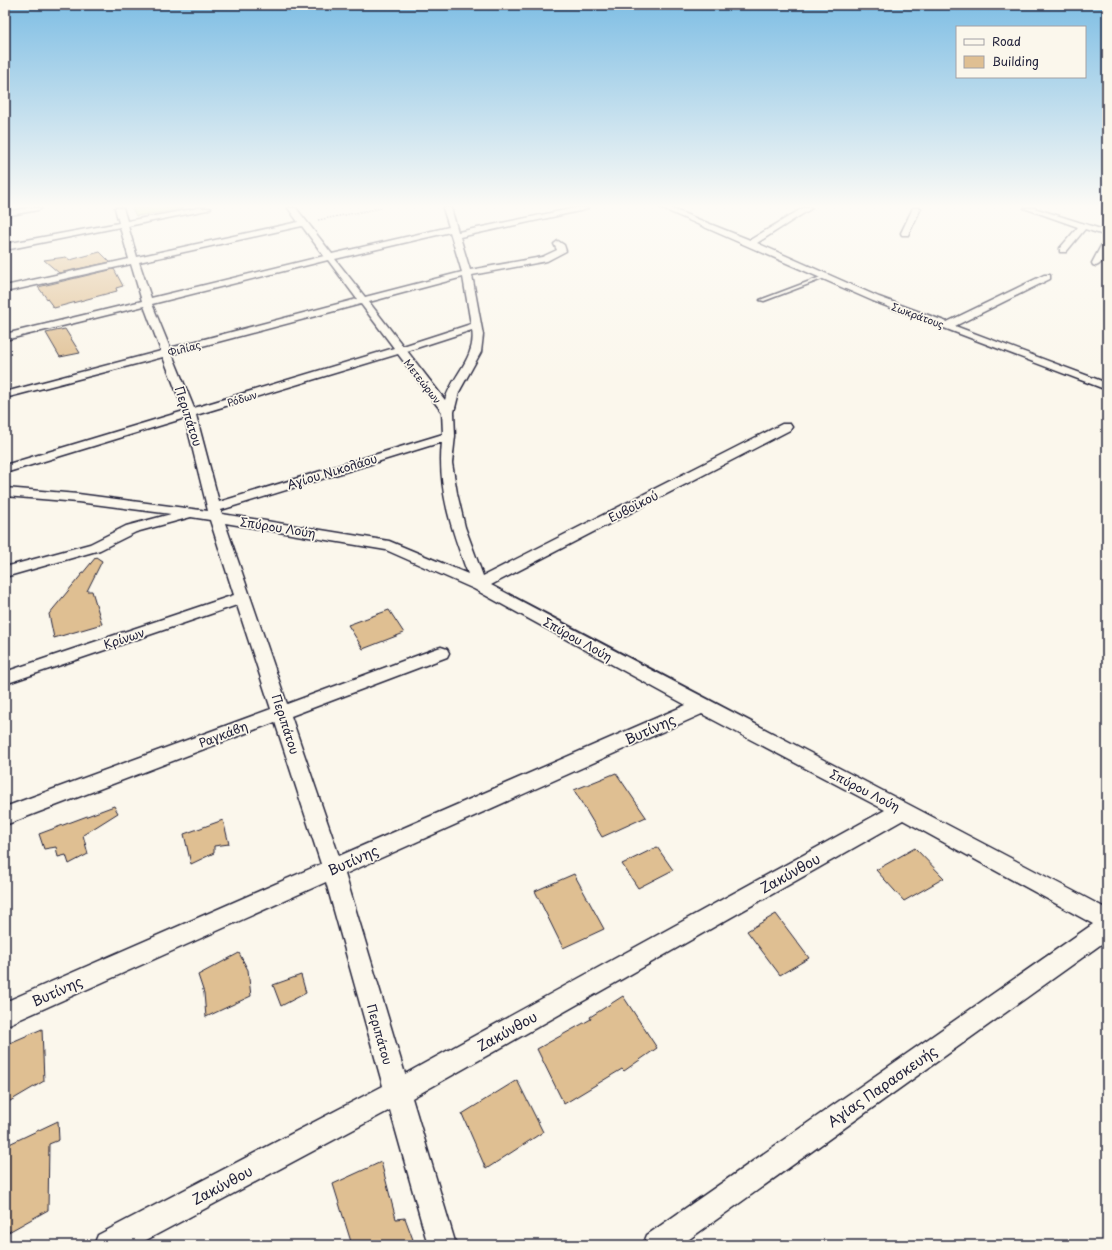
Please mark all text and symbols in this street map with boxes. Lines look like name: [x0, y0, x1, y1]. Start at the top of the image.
legend: [956, 26, 1086, 78]
text: Road: [992, 32, 1021, 50]
text: Building: [992, 52, 1039, 70]
street label: Σωκράτους: [890, 299, 946, 331]
street label: Φιλίας: [166, 336, 202, 360]
street label: Μετεώρων: [400, 355, 445, 407]
street label: Περιπάτου: [171, 383, 207, 449]
street label: Ρόδων: [225, 386, 259, 410]
street label: Αγίου Νικολάου: [285, 449, 379, 493]
street label: Ευβοϊκού: [605, 486, 661, 526]
street label: Σπύρου Λούη: [239, 512, 317, 542]
street label: Σπύρου Λούη: [540, 613, 616, 665]
street label: Κρίνων: [101, 623, 147, 653]
street label: Περιπάτου: [268, 691, 304, 757]
street label: Βυτίνης: [621, 709, 679, 749]
street label: Ραγκάβη: [196, 716, 250, 752]
street label: Σπύρου Λούη: [827, 765, 903, 815]
street label: Βυτίνης: [324, 840, 382, 880]
street label: Ζακύνθου: [756, 848, 824, 898]
street label: Βυτίνης: [28, 971, 86, 1011]
street label: Περιπάτου: [363, 1001, 397, 1067]
street label: Ζακύνθου: [473, 1006, 541, 1056]
street label: Αγίας Παρασκευής: [823, 1040, 941, 1132]
street label: Ζακύνθου: [188, 1160, 256, 1210]

